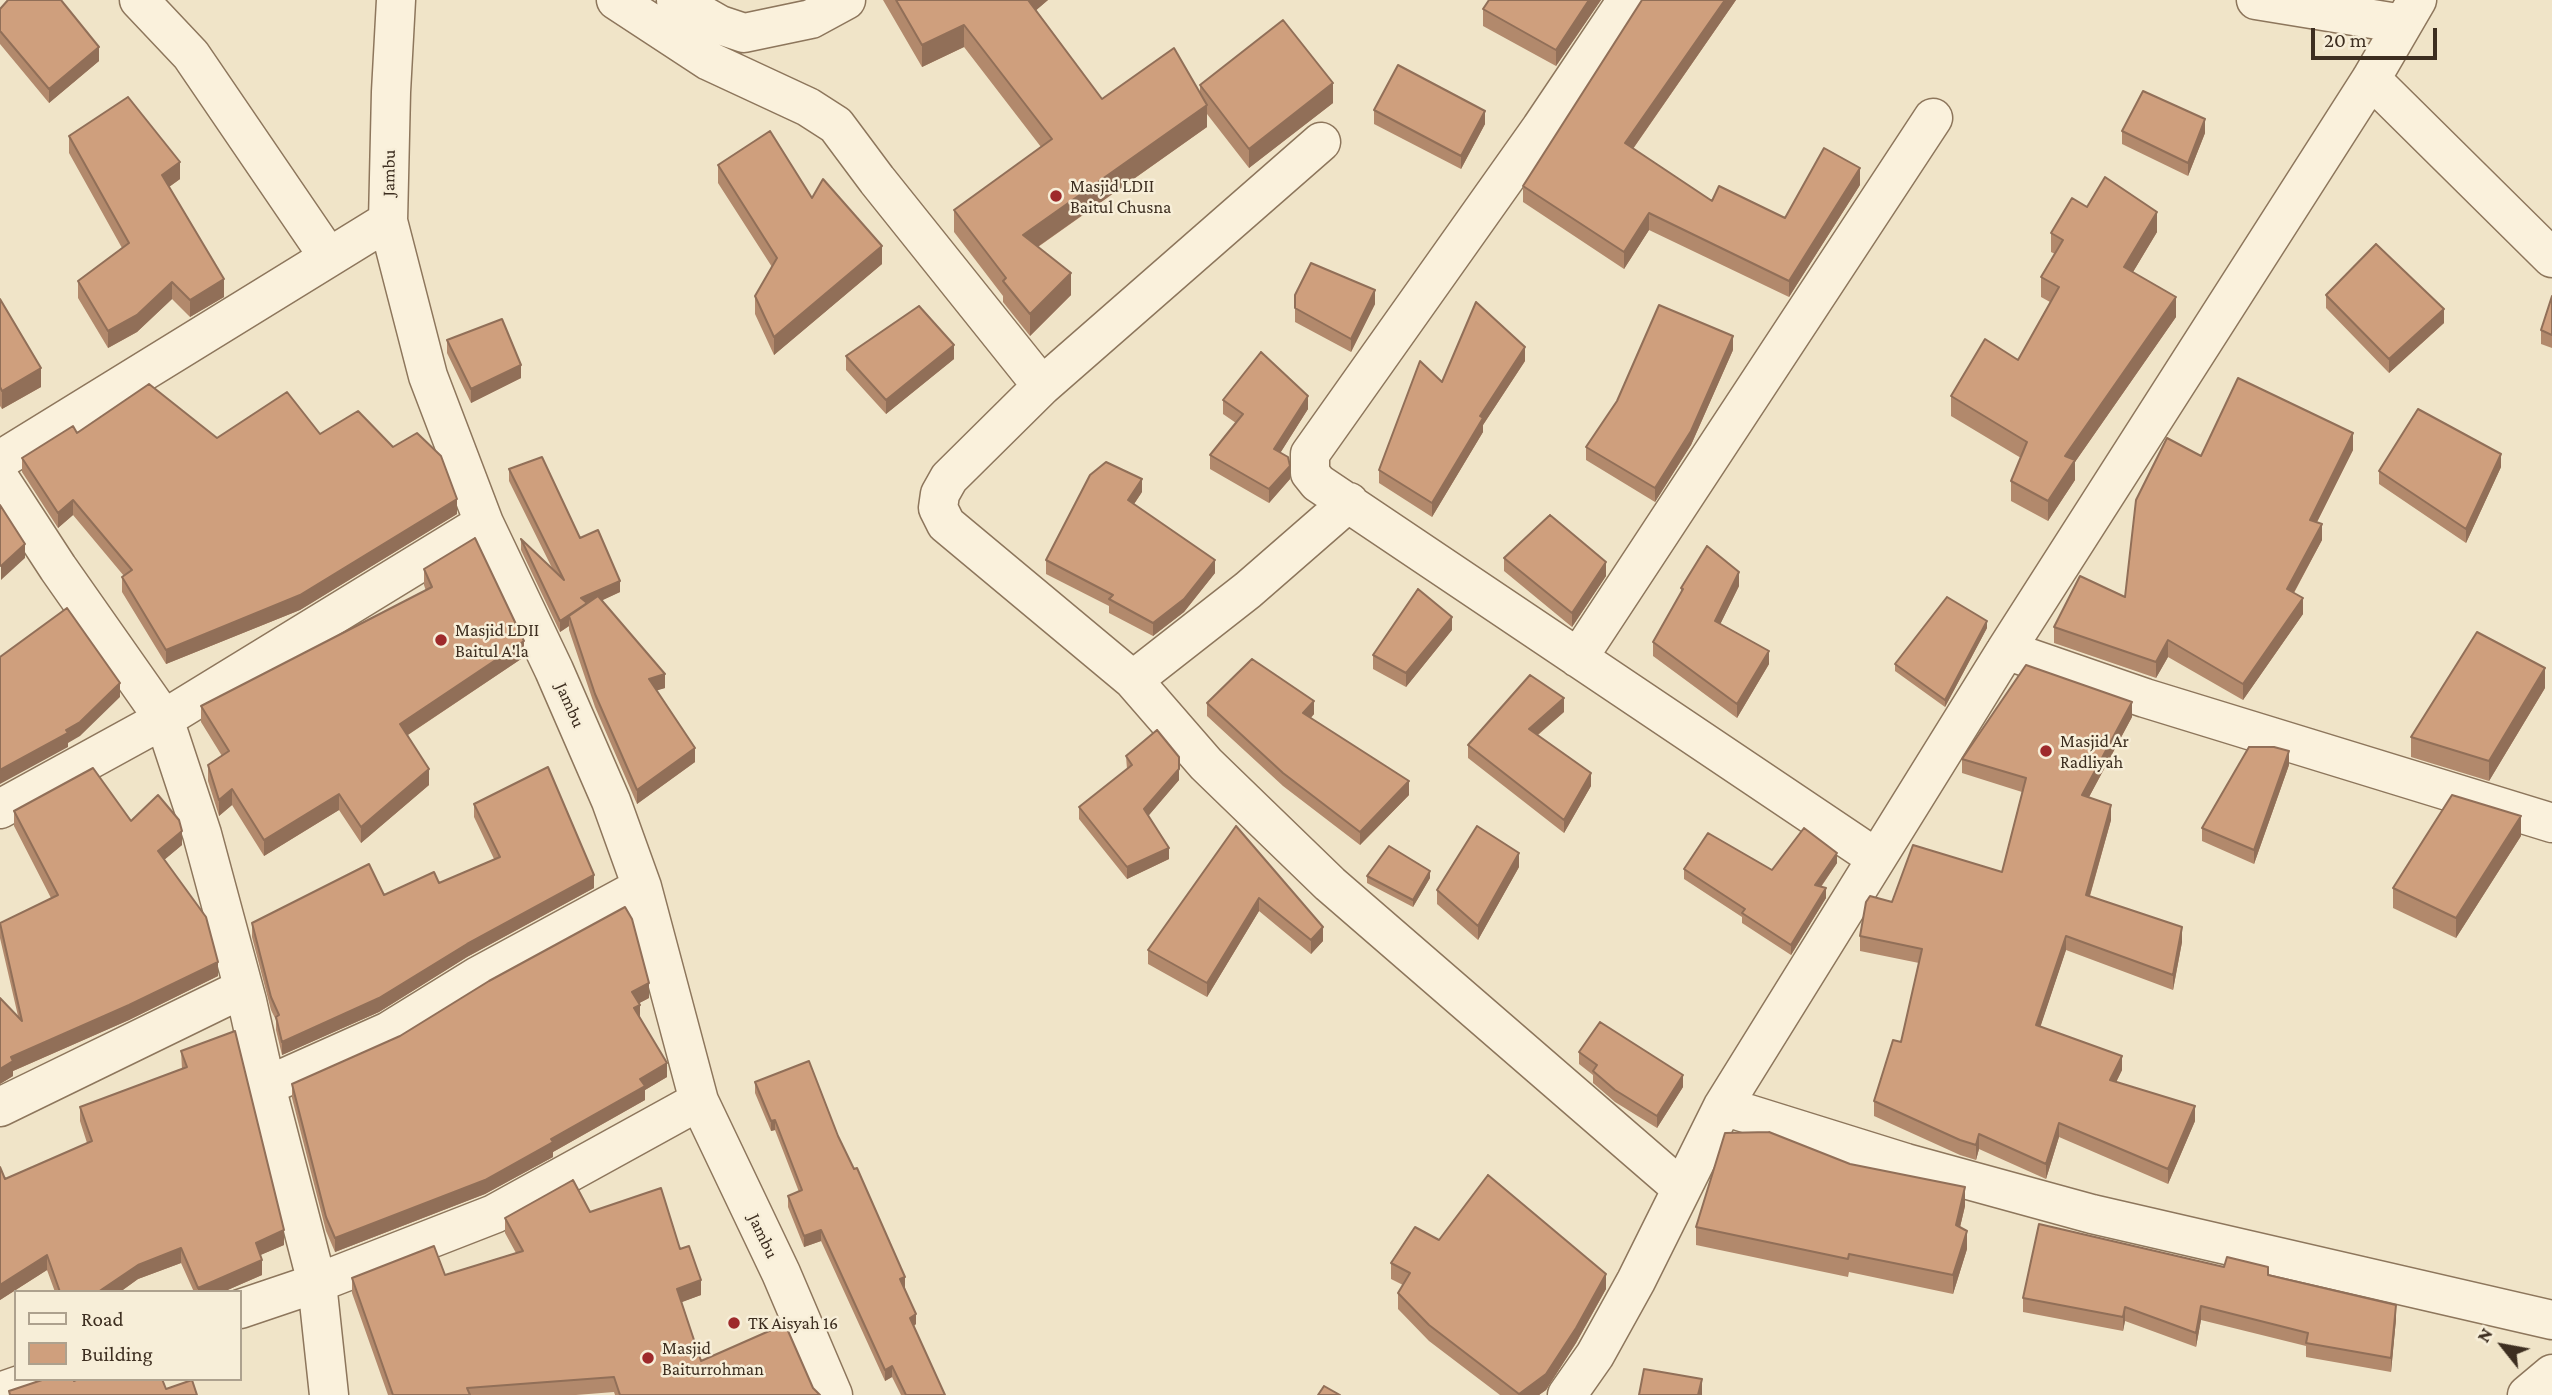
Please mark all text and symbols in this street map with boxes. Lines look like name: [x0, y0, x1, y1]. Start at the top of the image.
scale bar: [2314, 14, 2440, 58]
text: 20 m: [2324, 28, 2367, 52]
street label: Jambu: [378, 149, 400, 197]
place label: Masjid LDII Baitul Chusna: [1070, 175, 1171, 218]
marker: Masjid LDII Baitul Chusna: [1048, 188, 1064, 204]
place label: Masjid LDII Baitul A'la: [455, 619, 539, 662]
marker: Masjid LDII Baitul A'la: [433, 632, 449, 648]
street label: Jambu: [551, 679, 589, 731]
place label: Masjid Ar Radliyah: [2060, 730, 2129, 772]
marker: Masjid Ar Radliyah: [2038, 743, 2054, 759]
street label: Jambu: [743, 1210, 783, 1262]
legend: [14, 1290, 242, 1381]
text: Road: [81, 1307, 124, 1331]
north arrow: [2468, 1311, 2538, 1381]
place label: TK Aisyah 16: [748, 1312, 838, 1334]
marker: TK Aisyah 16: [726, 1315, 742, 1331]
text: N: [2472, 1324, 2497, 1346]
place label: Masjid Baiturrohman: [662, 1337, 764, 1380]
text: Building: [81, 1342, 153, 1366]
marker: Masjid Baiturrohman: [640, 1350, 656, 1366]

